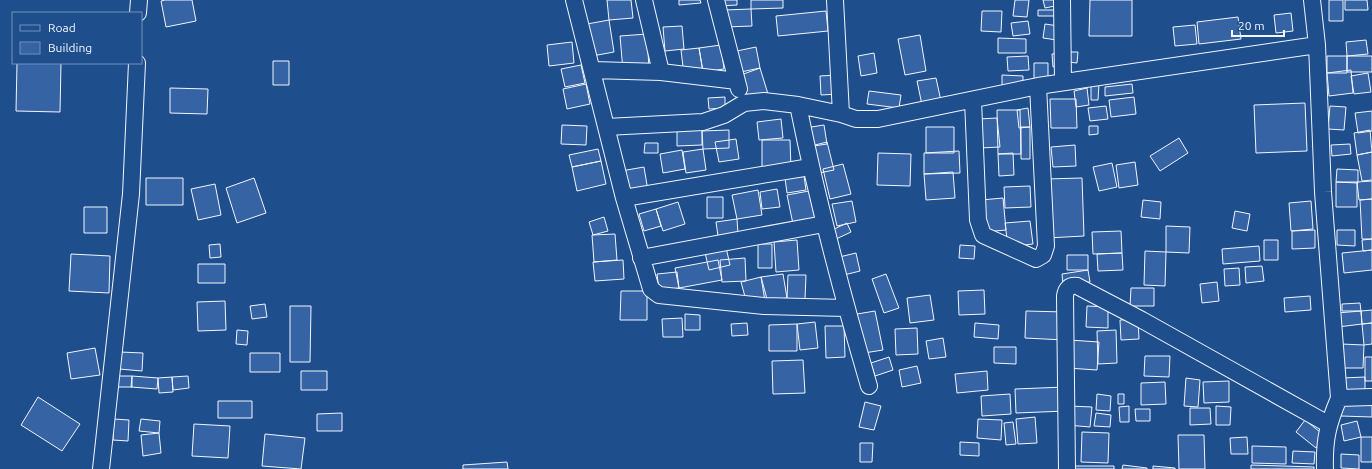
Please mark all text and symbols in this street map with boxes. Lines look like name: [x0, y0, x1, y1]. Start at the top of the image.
legend: [12, 12, 142, 64]
scale bar: [1232, 12, 1284, 38]
text: 20 m: [1238, 19, 1265, 32]
text: Road: [48, 21, 76, 34]
text: Building: [48, 41, 92, 54]

